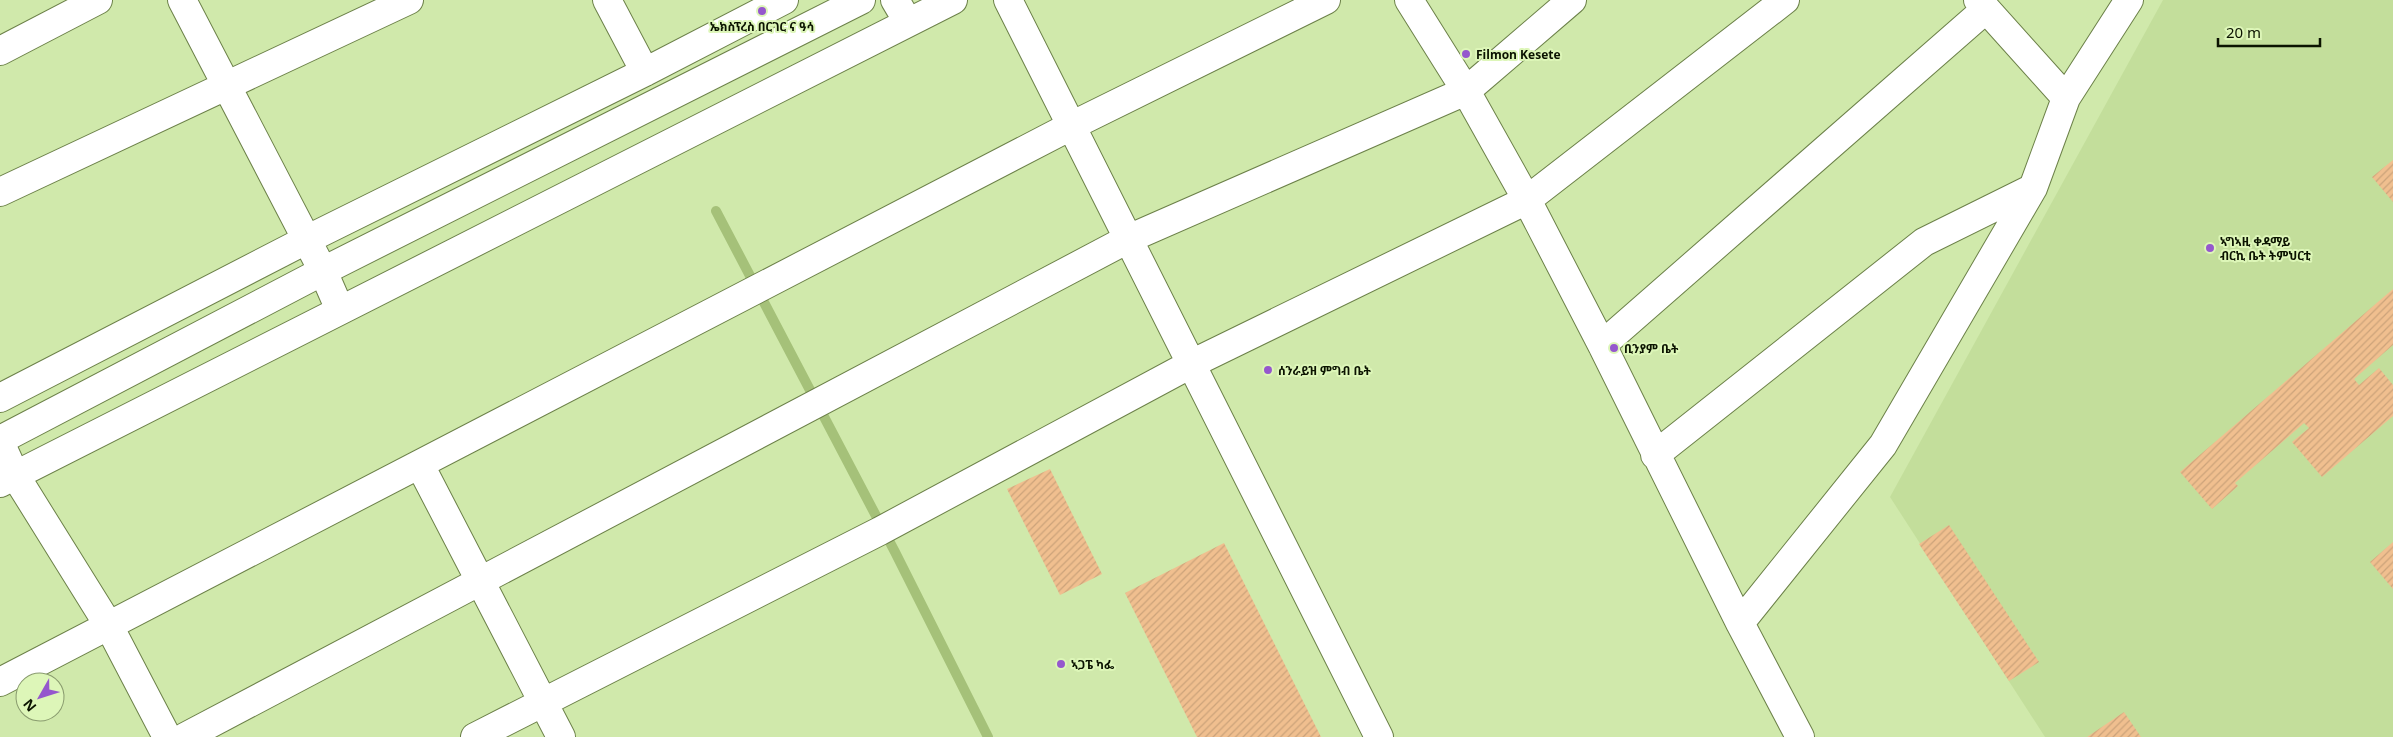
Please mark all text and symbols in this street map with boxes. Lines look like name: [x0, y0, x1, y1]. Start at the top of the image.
marker: ኤክስፕረስ በርገር ና ዓሳ: [756, 5, 768, 17]
scale bar: [2218, 15, 2320, 47]
place label: ኤክስፕረስ በርገር ና ዓሳ: [710, 18, 814, 35]
text: 20 m: [2226, 22, 2261, 42]
place label: Filmon Kesete: [1476, 46, 1561, 63]
marker: Filmon Kesete: [1460, 48, 1472, 60]
place label: ኣግኣዚ ቀዳማይ ብርኪ ቤት ትምህርቲ: [2220, 233, 2311, 264]
marker: ኣግኣዚ ቀዳማይ ብርኪ ቤት ትምህርቲ: [2204, 242, 2216, 254]
place label: ቢንያም ቤት: [1624, 340, 1679, 357]
marker: ቢንያም ቤት: [1608, 342, 1620, 354]
place label: ሰንራይዝ ምግብ ቤት: [1278, 362, 1372, 379]
marker: ሰንራይዝ ምግብ ቤት: [1262, 364, 1274, 376]
place label: ኣጋፔ ካፌ: [1071, 656, 1115, 673]
marker: ኣጋፔ ካፌ: [1055, 658, 1067, 670]
north arrow: [15, 672, 65, 722]
text: N: [19, 695, 40, 716]

